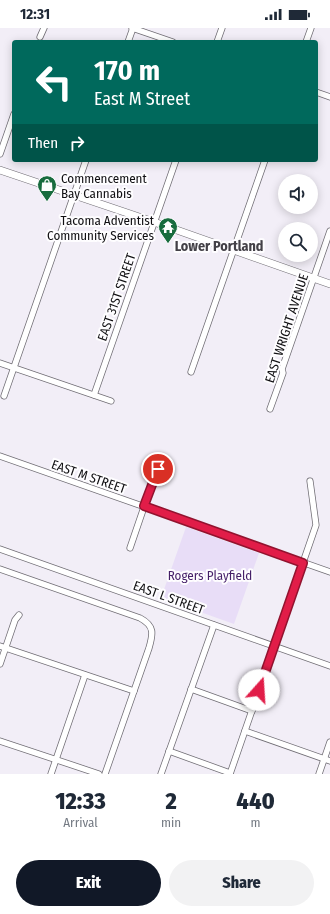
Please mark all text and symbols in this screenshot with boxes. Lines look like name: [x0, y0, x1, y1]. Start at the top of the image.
text: 12:31: [20, 5, 50, 23]
text: 170 m: [94, 54, 160, 87]
icon: left: [28, 56, 80, 108]
text: East M Street: [94, 88, 190, 110]
icon: right: [66, 132, 88, 154]
text: Then: [28, 134, 58, 152]
place label: Commencement Bay Cannabis: [61, 171, 147, 201]
shop icon: Commencement Bay Cannabis: [36, 174, 58, 202]
map controls: [278, 174, 318, 262]
button: sound: [278, 174, 318, 214]
place label: Tacoma Adventist Community Services: [47, 213, 155, 243]
temple icon: Tacoma Adventist Community Services: [157, 216, 179, 244]
button: search: [278, 222, 318, 262]
district label: Lower Portland: [175, 238, 263, 255]
street label: EAST 31ST STREET: [94, 251, 138, 343]
street label: EAST WRIGHT AVENUE: [262, 272, 311, 385]
pin: [141, 452, 175, 486]
street label: EAST M STREET: [50, 457, 128, 496]
icon: arrive: [147, 458, 169, 480]
park label: Rogers Playfield: [168, 568, 252, 583]
street label: EAST L STREET: [131, 578, 206, 617]
position arrow: [238, 669, 280, 711]
text: 12:33: [55, 787, 106, 815]
text: 2: [165, 787, 177, 815]
text: 440: [236, 787, 275, 815]
text: Arrival: [63, 815, 98, 830]
text: min: [161, 815, 181, 830]
text: m: [251, 815, 261, 830]
button: Exit: [16, 860, 161, 906]
button: Share: [169, 860, 314, 906]

